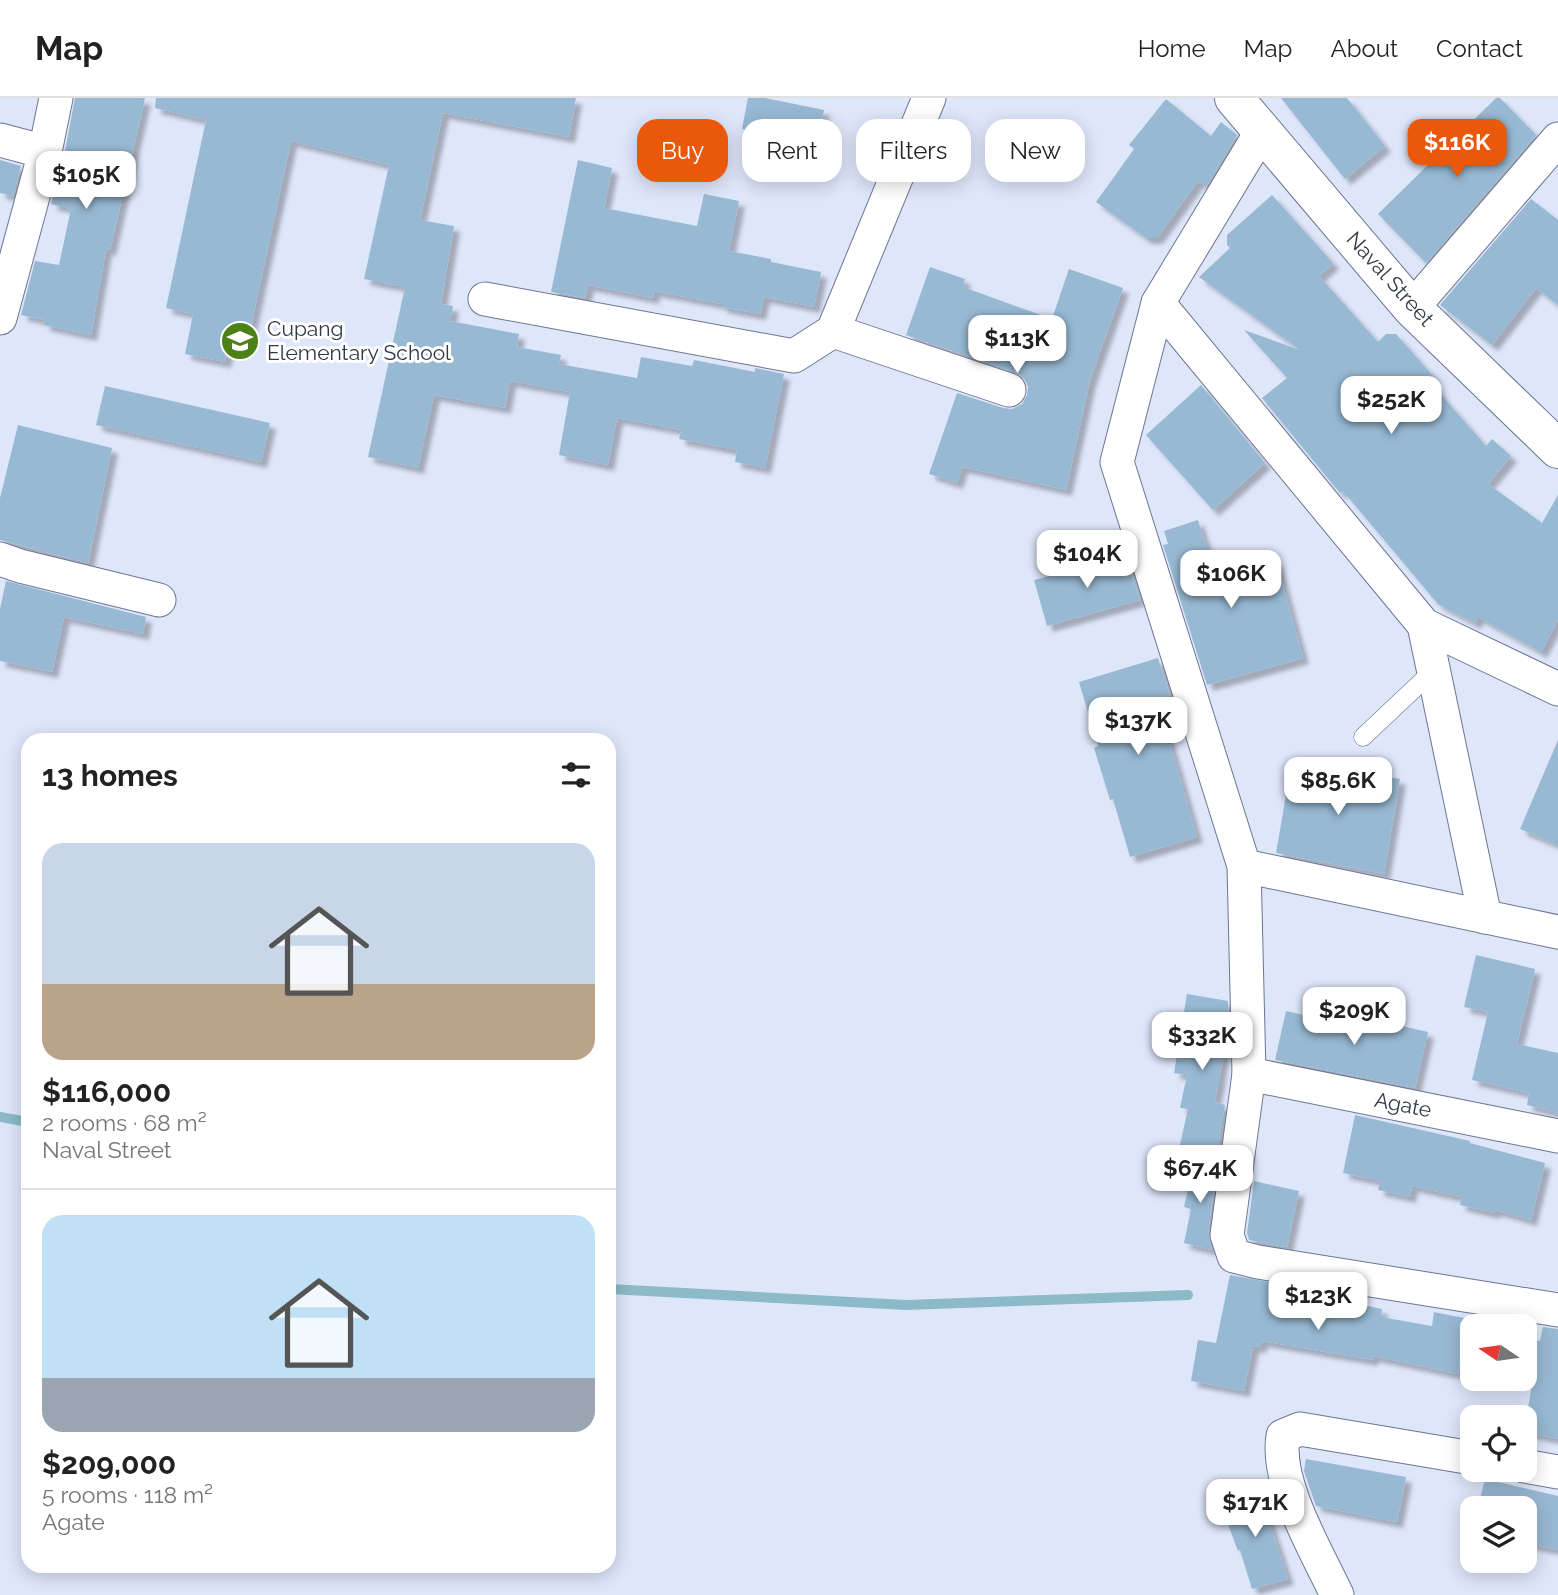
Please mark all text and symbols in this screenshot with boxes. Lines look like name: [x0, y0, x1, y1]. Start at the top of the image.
text: Map: [35, 29, 103, 68]
text: Home: [1138, 34, 1206, 63]
text: Map: [1244, 34, 1292, 63]
text: About: [1330, 34, 1398, 63]
text: Contact: [1436, 34, 1523, 63]
chip: Buy: [637, 119, 728, 182]
chip: Rent: [742, 119, 842, 182]
chip: Filters: [856, 119, 971, 182]
chip: New: [985, 119, 1085, 182]
pin: $116K: [1408, 120, 1506, 179]
text: $116K: [1424, 128, 1490, 155]
pin: $105K: [37, 152, 135, 211]
text: $105K: [52, 160, 120, 187]
street label: Naval Street: [1342, 226, 1439, 331]
place label: Cupang Elementary School: [267, 316, 451, 365]
pin: $113K: [968, 316, 1066, 375]
school or university icon: Cupang Elementary School: [219, 320, 261, 362]
text: $113K: [984, 324, 1050, 351]
pin: $252K: [1342, 376, 1440, 436]
text: $252K: [1357, 385, 1425, 412]
pin: $104K: [1038, 531, 1136, 590]
text: $104K: [1053, 539, 1121, 566]
pin: $106K: [1182, 550, 1280, 610]
text: $106K: [1196, 559, 1266, 586]
pin: $137K: [1089, 698, 1187, 757]
text: $137K: [1104, 706, 1172, 733]
icon: filters: [557, 756, 595, 794]
text: 13 homes: [42, 758, 178, 793]
pin: $85.6K: [1281, 758, 1395, 817]
text: $85.6K: [1300, 766, 1376, 793]
icon: home: [256, 888, 382, 1014]
pin: $209K: [1305, 988, 1403, 1047]
text: $209K: [1319, 996, 1389, 1023]
pin: $332K: [1153, 1012, 1251, 1072]
text: $332K: [1168, 1021, 1236, 1048]
text: $116,000: [42, 1074, 171, 1109]
street label: Agate: [1373, 1087, 1434, 1122]
text: 2 rooms · 68 m²: [42, 1109, 207, 1136]
text: Naval Street: [42, 1136, 172, 1163]
pin: $67.4K: [1143, 1146, 1257, 1205]
text: $67.4K: [1163, 1154, 1237, 1181]
icon: home: [256, 1260, 382, 1386]
pin: $123K: [1269, 1272, 1367, 1332]
text: $123K: [1284, 1281, 1352, 1308]
north arrow: [1460, 1314, 1536, 1391]
map controls: [1460, 1314, 1537, 1573]
button: locate: [1460, 1405, 1537, 1482]
text: $209,000: [42, 1446, 176, 1481]
pin: $171K: [1206, 1480, 1304, 1539]
text: 5 rooms · 118 m²: [42, 1481, 213, 1508]
text: $171K: [1222, 1488, 1288, 1515]
button: layers: [1460, 1496, 1537, 1573]
text: Agate: [42, 1508, 105, 1535]

